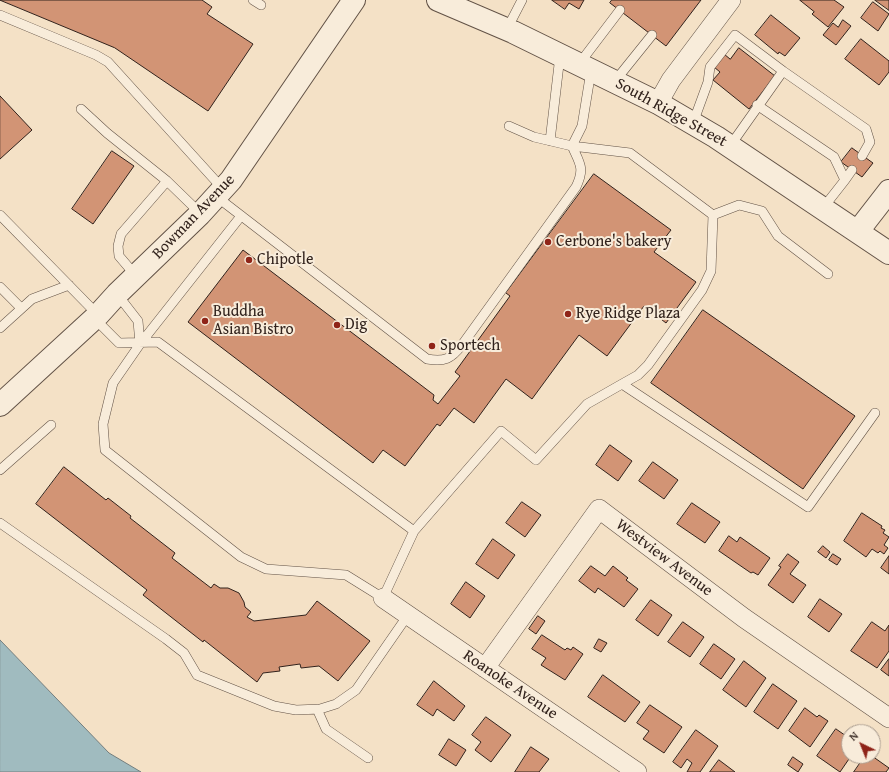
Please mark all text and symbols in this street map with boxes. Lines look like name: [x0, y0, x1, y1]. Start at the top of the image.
street label: South Ridge Street: [612, 74, 730, 152]
street label: Bowman Avenue: [149, 171, 239, 263]
place label: Cerbone's bakery: [556, 232, 671, 252]
marker: Cerbone's bakery: [543, 237, 553, 247]
place label: Chipotle: [257, 250, 314, 270]
marker: Chipotle: [244, 255, 254, 265]
place label: Buddha Asian Bistro: [213, 302, 294, 340]
place label: Rye Ridge Plaza: [576, 304, 680, 324]
marker: Rye Ridge Plaza: [563, 309, 573, 319]
place label: Dig: [345, 315, 367, 335]
marker: Buddha Asian Bistro: [200, 316, 210, 326]
marker: Dig: [332, 320, 342, 330]
place label: Sportech: [440, 336, 500, 356]
marker: Sportech: [427, 341, 437, 351]
street label: Westview Avenue: [612, 515, 716, 601]
street label: Roanoke Avenue: [459, 646, 561, 724]
north arrow: [841, 724, 881, 764]
text: N: [845, 728, 862, 744]

